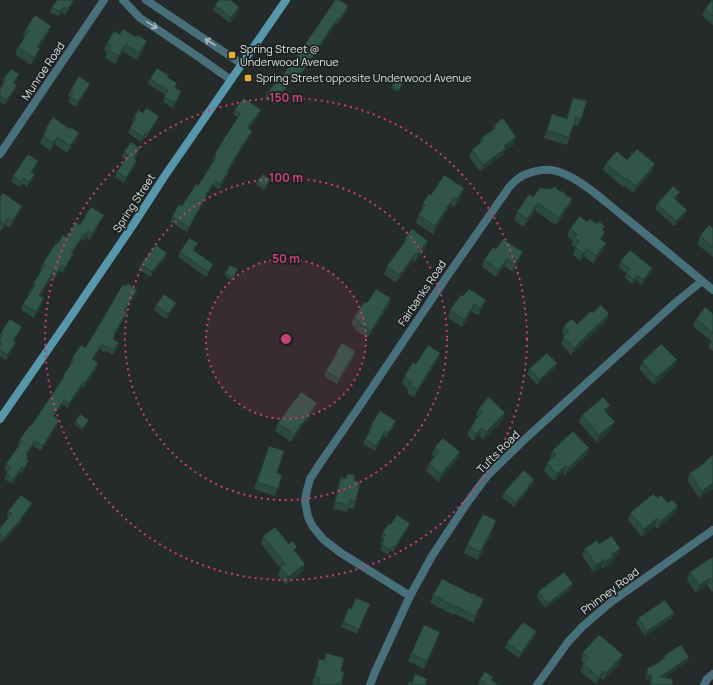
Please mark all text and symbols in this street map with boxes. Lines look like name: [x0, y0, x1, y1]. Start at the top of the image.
one-way arrow: [146, 22, 158, 30]
one-way arrow: [204, 38, 216, 46]
street label: Munroe Road: [18, 39, 68, 103]
place label: Spring Street @ Underwood Avenue: [240, 41, 339, 69]
marker: Spring Street @ Underwood Avenue: [227, 50, 237, 60]
place label: Spring Street opposite Underwood Avenue: [256, 70, 472, 85]
marker: Spring Street opposite Underwood Avenue: [243, 73, 253, 83]
text: 150 m: [269, 89, 303, 106]
text: 100 m: [269, 169, 303, 186]
street label: Spring Street: [109, 170, 158, 235]
text: 50 m: [272, 250, 300, 267]
street label: Fairbanks Road: [394, 257, 449, 329]
centre of rings: [279, 332, 293, 346]
street label: Tufts Road: [473, 427, 522, 476]
street label: Phinney Road: [578, 564, 642, 617]

